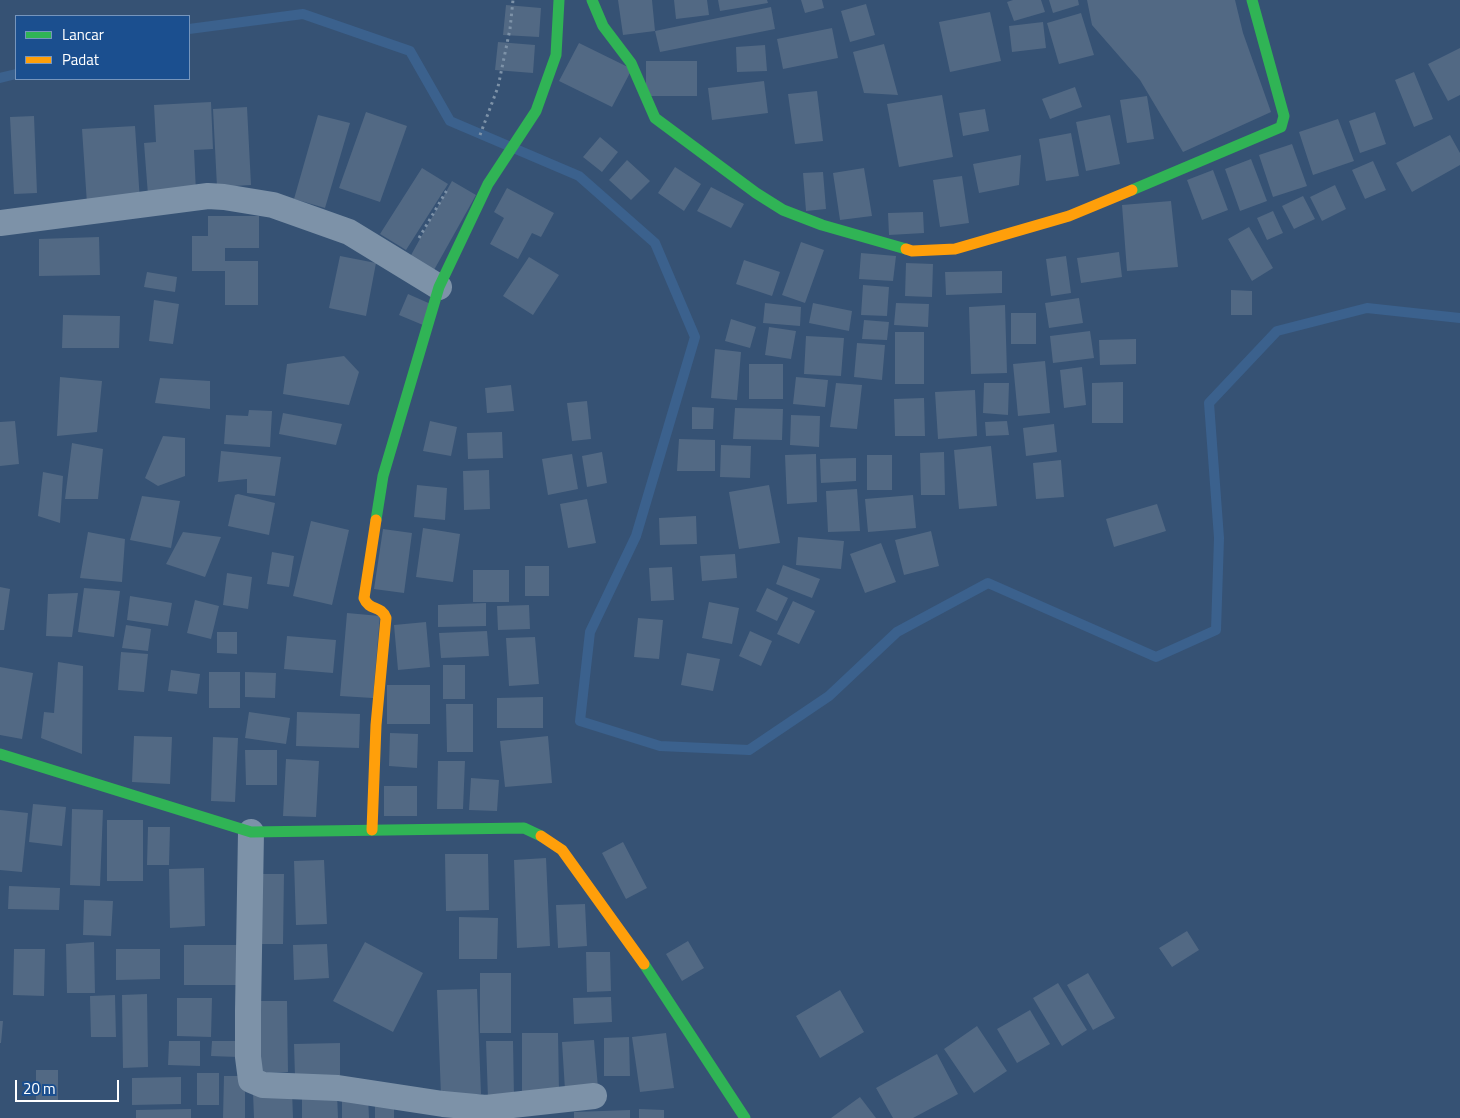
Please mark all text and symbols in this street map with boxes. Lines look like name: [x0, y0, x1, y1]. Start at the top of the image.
legend: [15, 15, 190, 80]
text: Lancar: [62, 23, 104, 46]
text: Padat: [62, 48, 99, 71]
scale bar: [18, 1070, 121, 1102]
text: 20 m: [23, 1077, 56, 1100]

